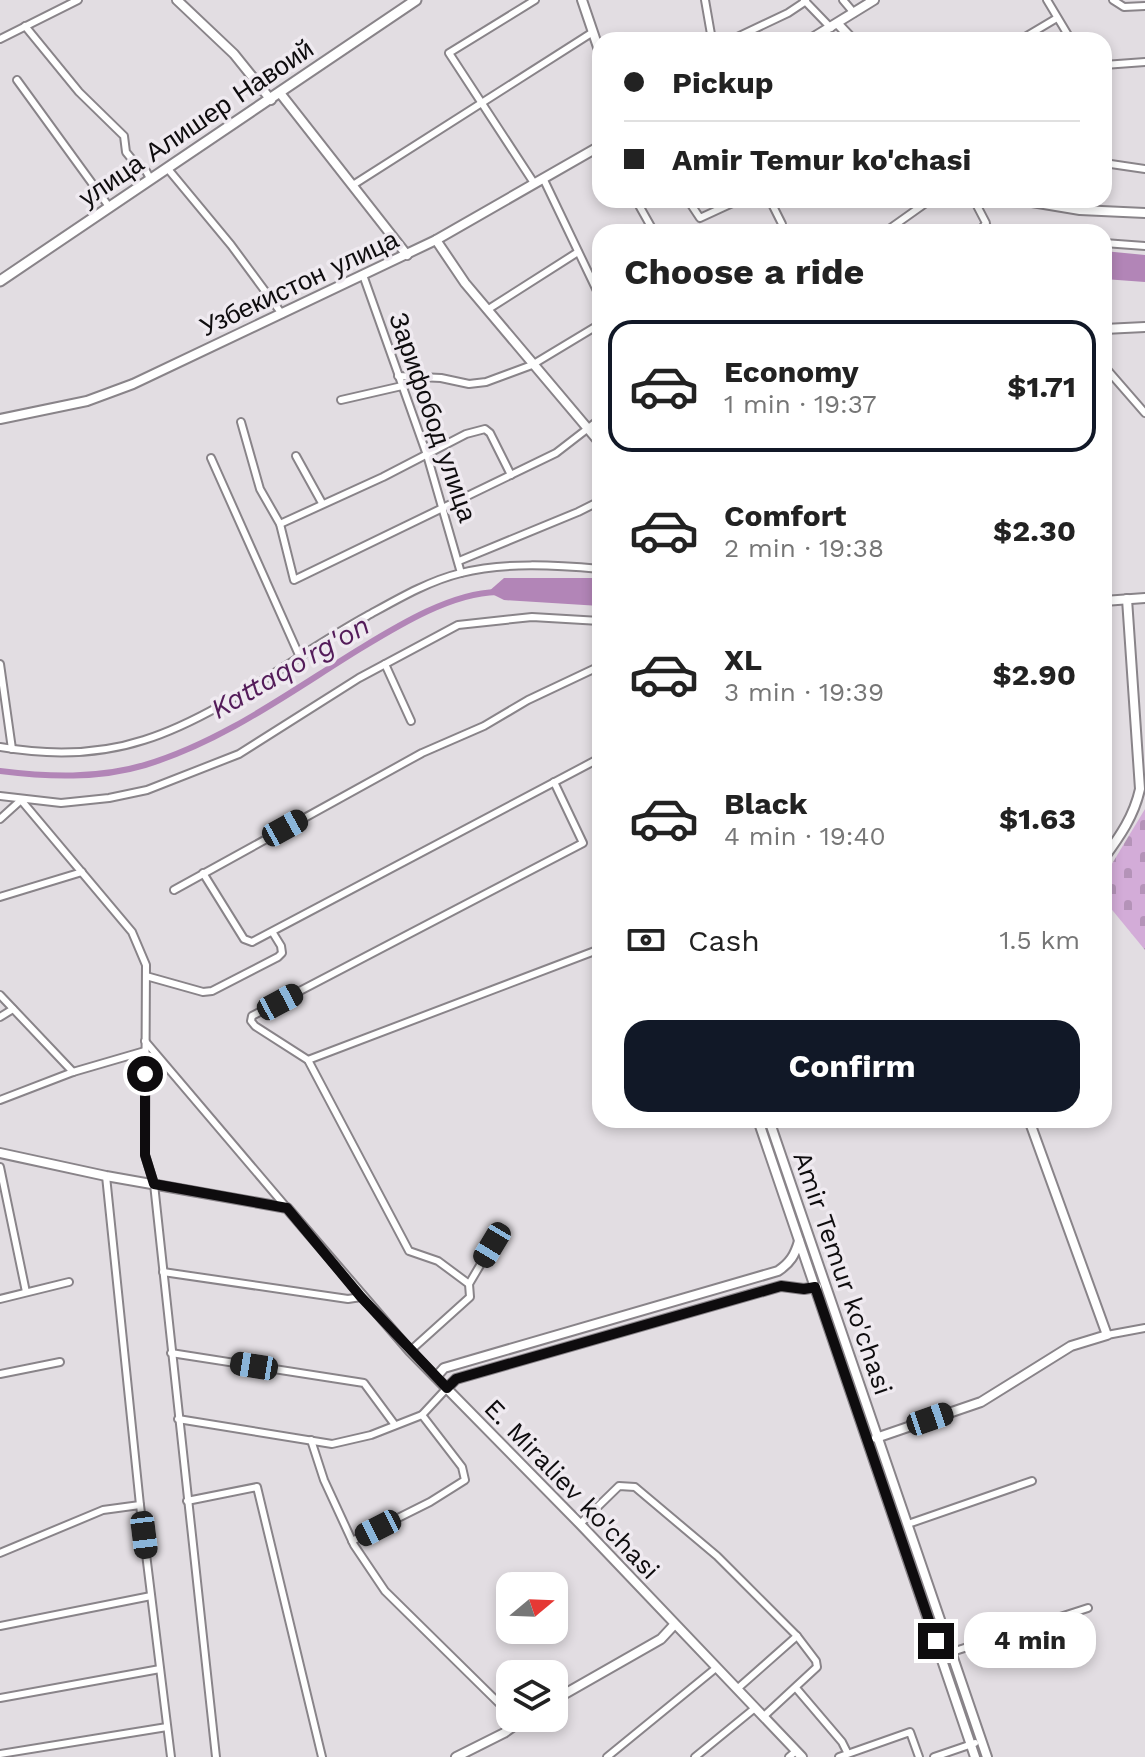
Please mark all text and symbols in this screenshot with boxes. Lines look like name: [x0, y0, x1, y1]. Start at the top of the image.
street label: улица Алишер Навоий: [73, 33, 319, 213]
text: Pickup: [672, 65, 774, 100]
text: Amir Temur ko'chasi: [672, 142, 971, 177]
street label: Узбекистон улица: [195, 224, 403, 342]
text: Choose a ride: [624, 251, 864, 293]
street label: Зарифобод улица: [383, 308, 483, 526]
icon: car: [628, 350, 700, 422]
text: Economy: [724, 354, 859, 389]
text: $1.71: [1007, 369, 1076, 404]
text: 1 min · 19:37: [724, 389, 876, 419]
icon: car: [628, 494, 700, 566]
text: Comfort: [724, 498, 846, 533]
text: $2.30: [993, 513, 1076, 548]
text: 2 min · 19:38: [724, 533, 884, 563]
water label: Kattaqo'rg'on: [205, 608, 375, 726]
icon: car: [628, 638, 700, 710]
text: XL: [724, 642, 762, 677]
text: $2.90: [992, 657, 1076, 692]
text: 3 min · 19:39: [724, 677, 884, 707]
icon: car: [628, 782, 700, 854]
text: Black: [724, 786, 808, 821]
text: $1.63: [999, 801, 1076, 836]
car: [258, 806, 312, 850]
text: 4 min · 19:40: [724, 821, 886, 851]
icon: cash: [624, 918, 668, 962]
text: Cash: [688, 923, 760, 958]
text: 1.5 km: [999, 925, 1080, 955]
car: [253, 980, 307, 1024]
button: Confirm: [624, 1020, 1080, 1112]
route start: [127, 1056, 163, 1092]
street label: Amir Temur ko'chasi: [787, 1147, 899, 1399]
car: [469, 1218, 515, 1272]
car: [228, 1350, 280, 1382]
street label: E. Miraliev ko'chasi: [478, 1393, 666, 1585]
car: [903, 1400, 957, 1438]
car: [351, 1506, 405, 1550]
car: [129, 1510, 159, 1560]
north arrow: [496, 1572, 568, 1644]
map controls: [496, 1572, 568, 1732]
callout: 4 min: [964, 1613, 1096, 1669]
route end: [918, 1623, 954, 1659]
text: 4 min: [994, 1625, 1066, 1655]
button: layers: [496, 1660, 568, 1732]

